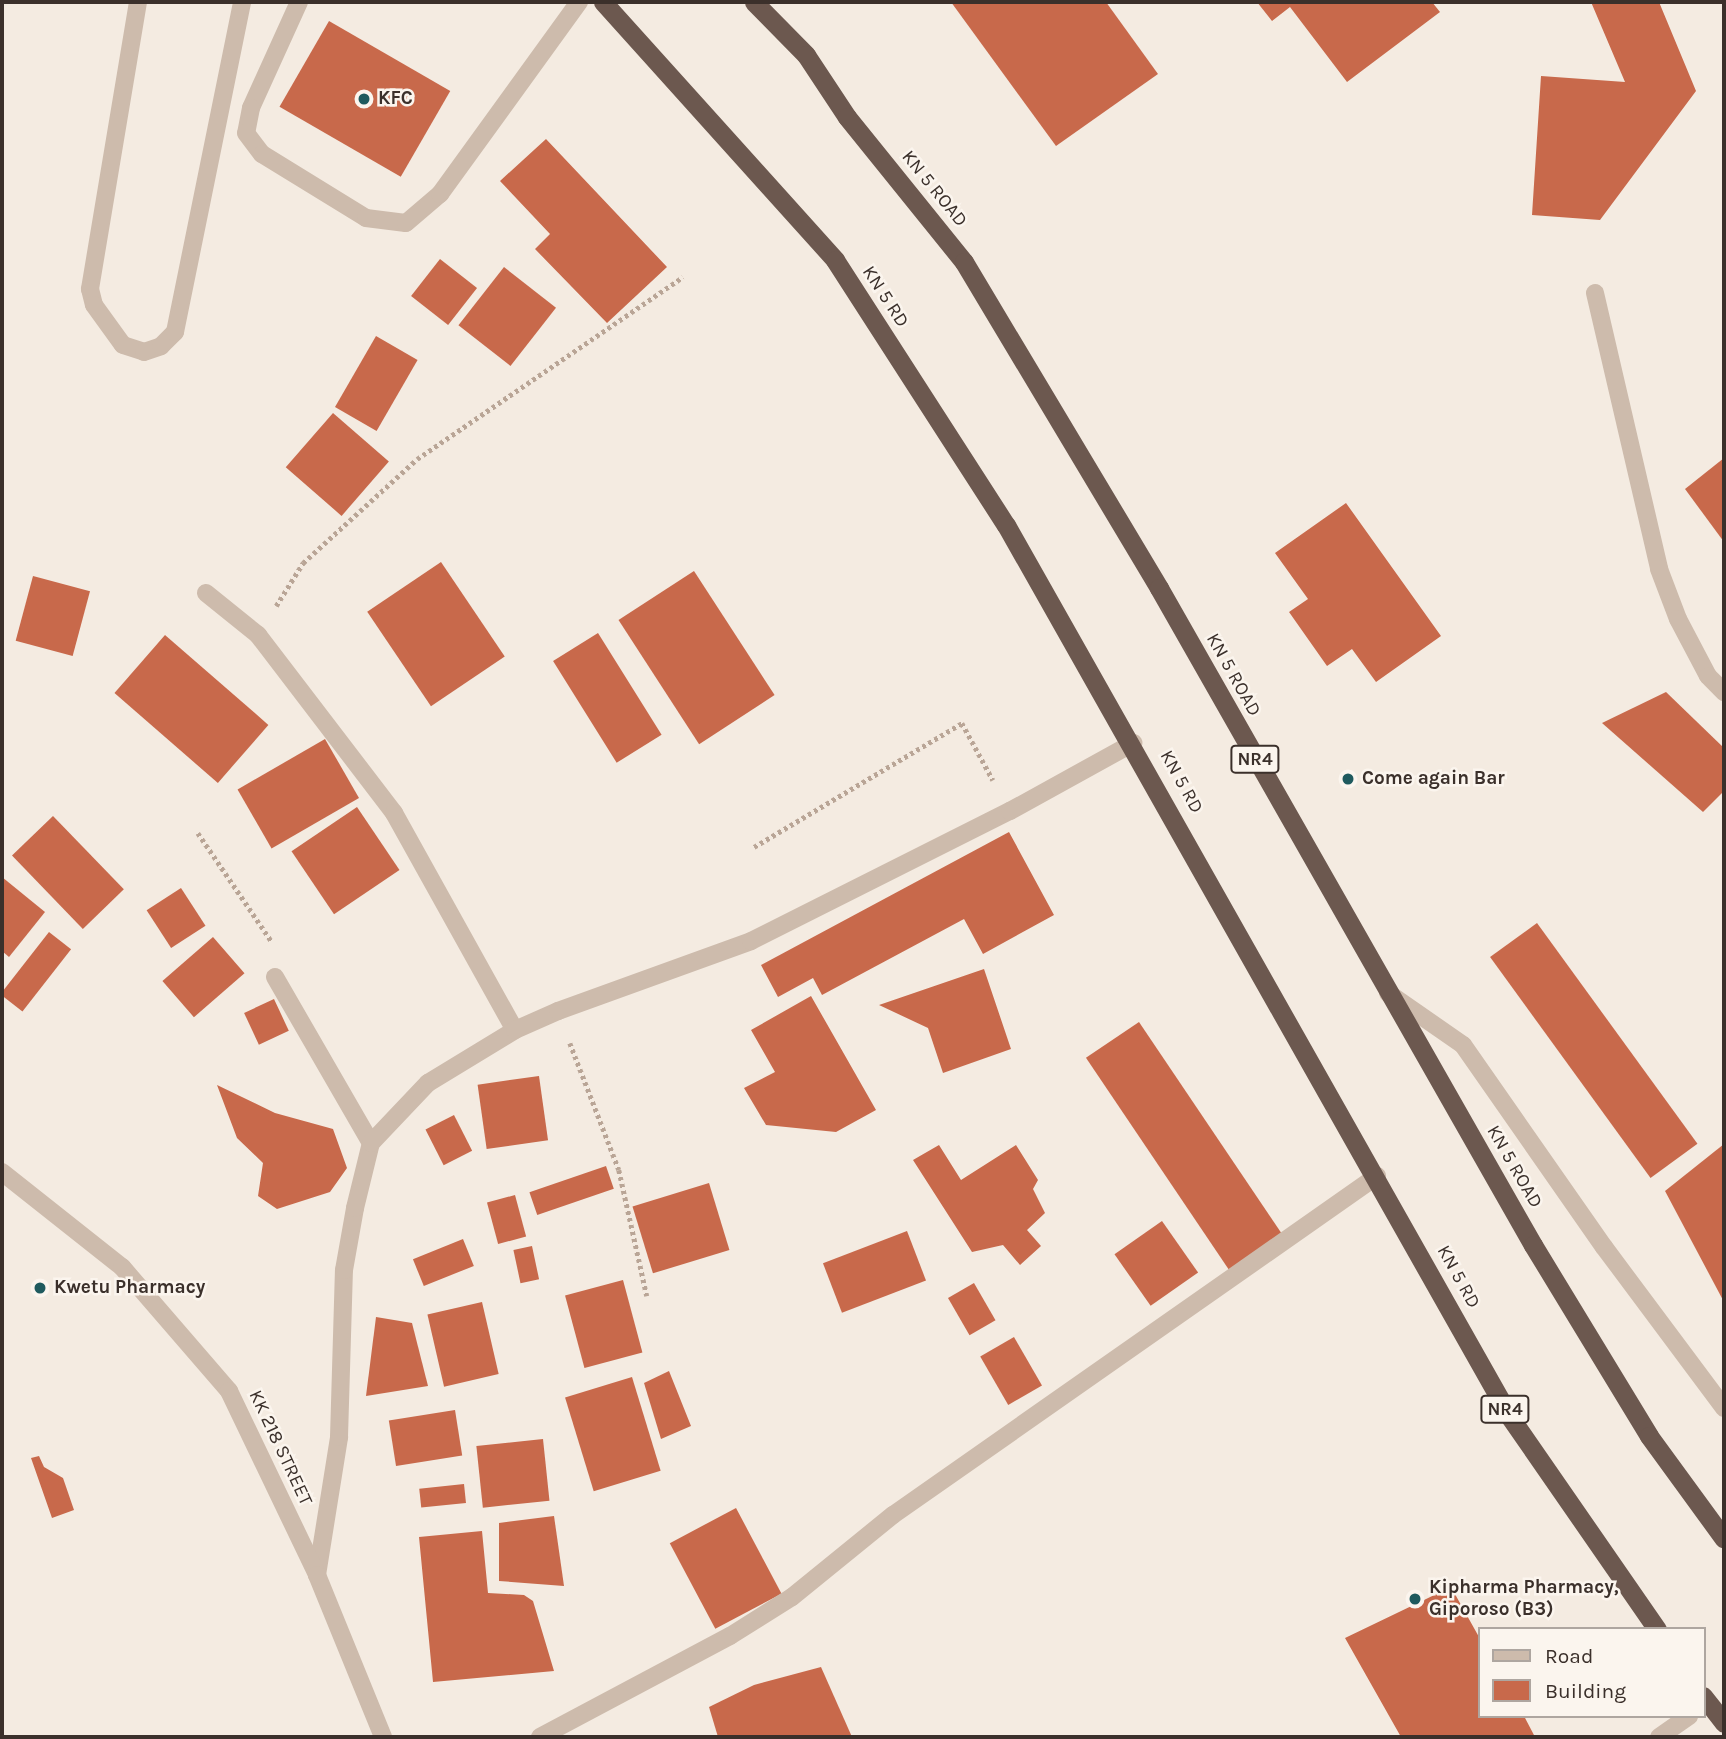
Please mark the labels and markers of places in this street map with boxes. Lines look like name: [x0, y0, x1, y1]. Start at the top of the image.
place label: KFC: [378, 88, 413, 110]
marker: KFC: [356, 91, 372, 107]
place label: Come again Bar: [1362, 768, 1505, 790]
marker: Come again Bar: [1340, 771, 1356, 787]
place label: Kwetu Pharmacy: [54, 1277, 205, 1299]
marker: Kwetu Pharmacy: [32, 1280, 48, 1296]
place label: Kipharma Pharmacy, Giporoso (B3): [1429, 1577, 1619, 1621]
marker: Kipharma Pharmacy, Giporoso (B3): [1407, 1591, 1423, 1607]

